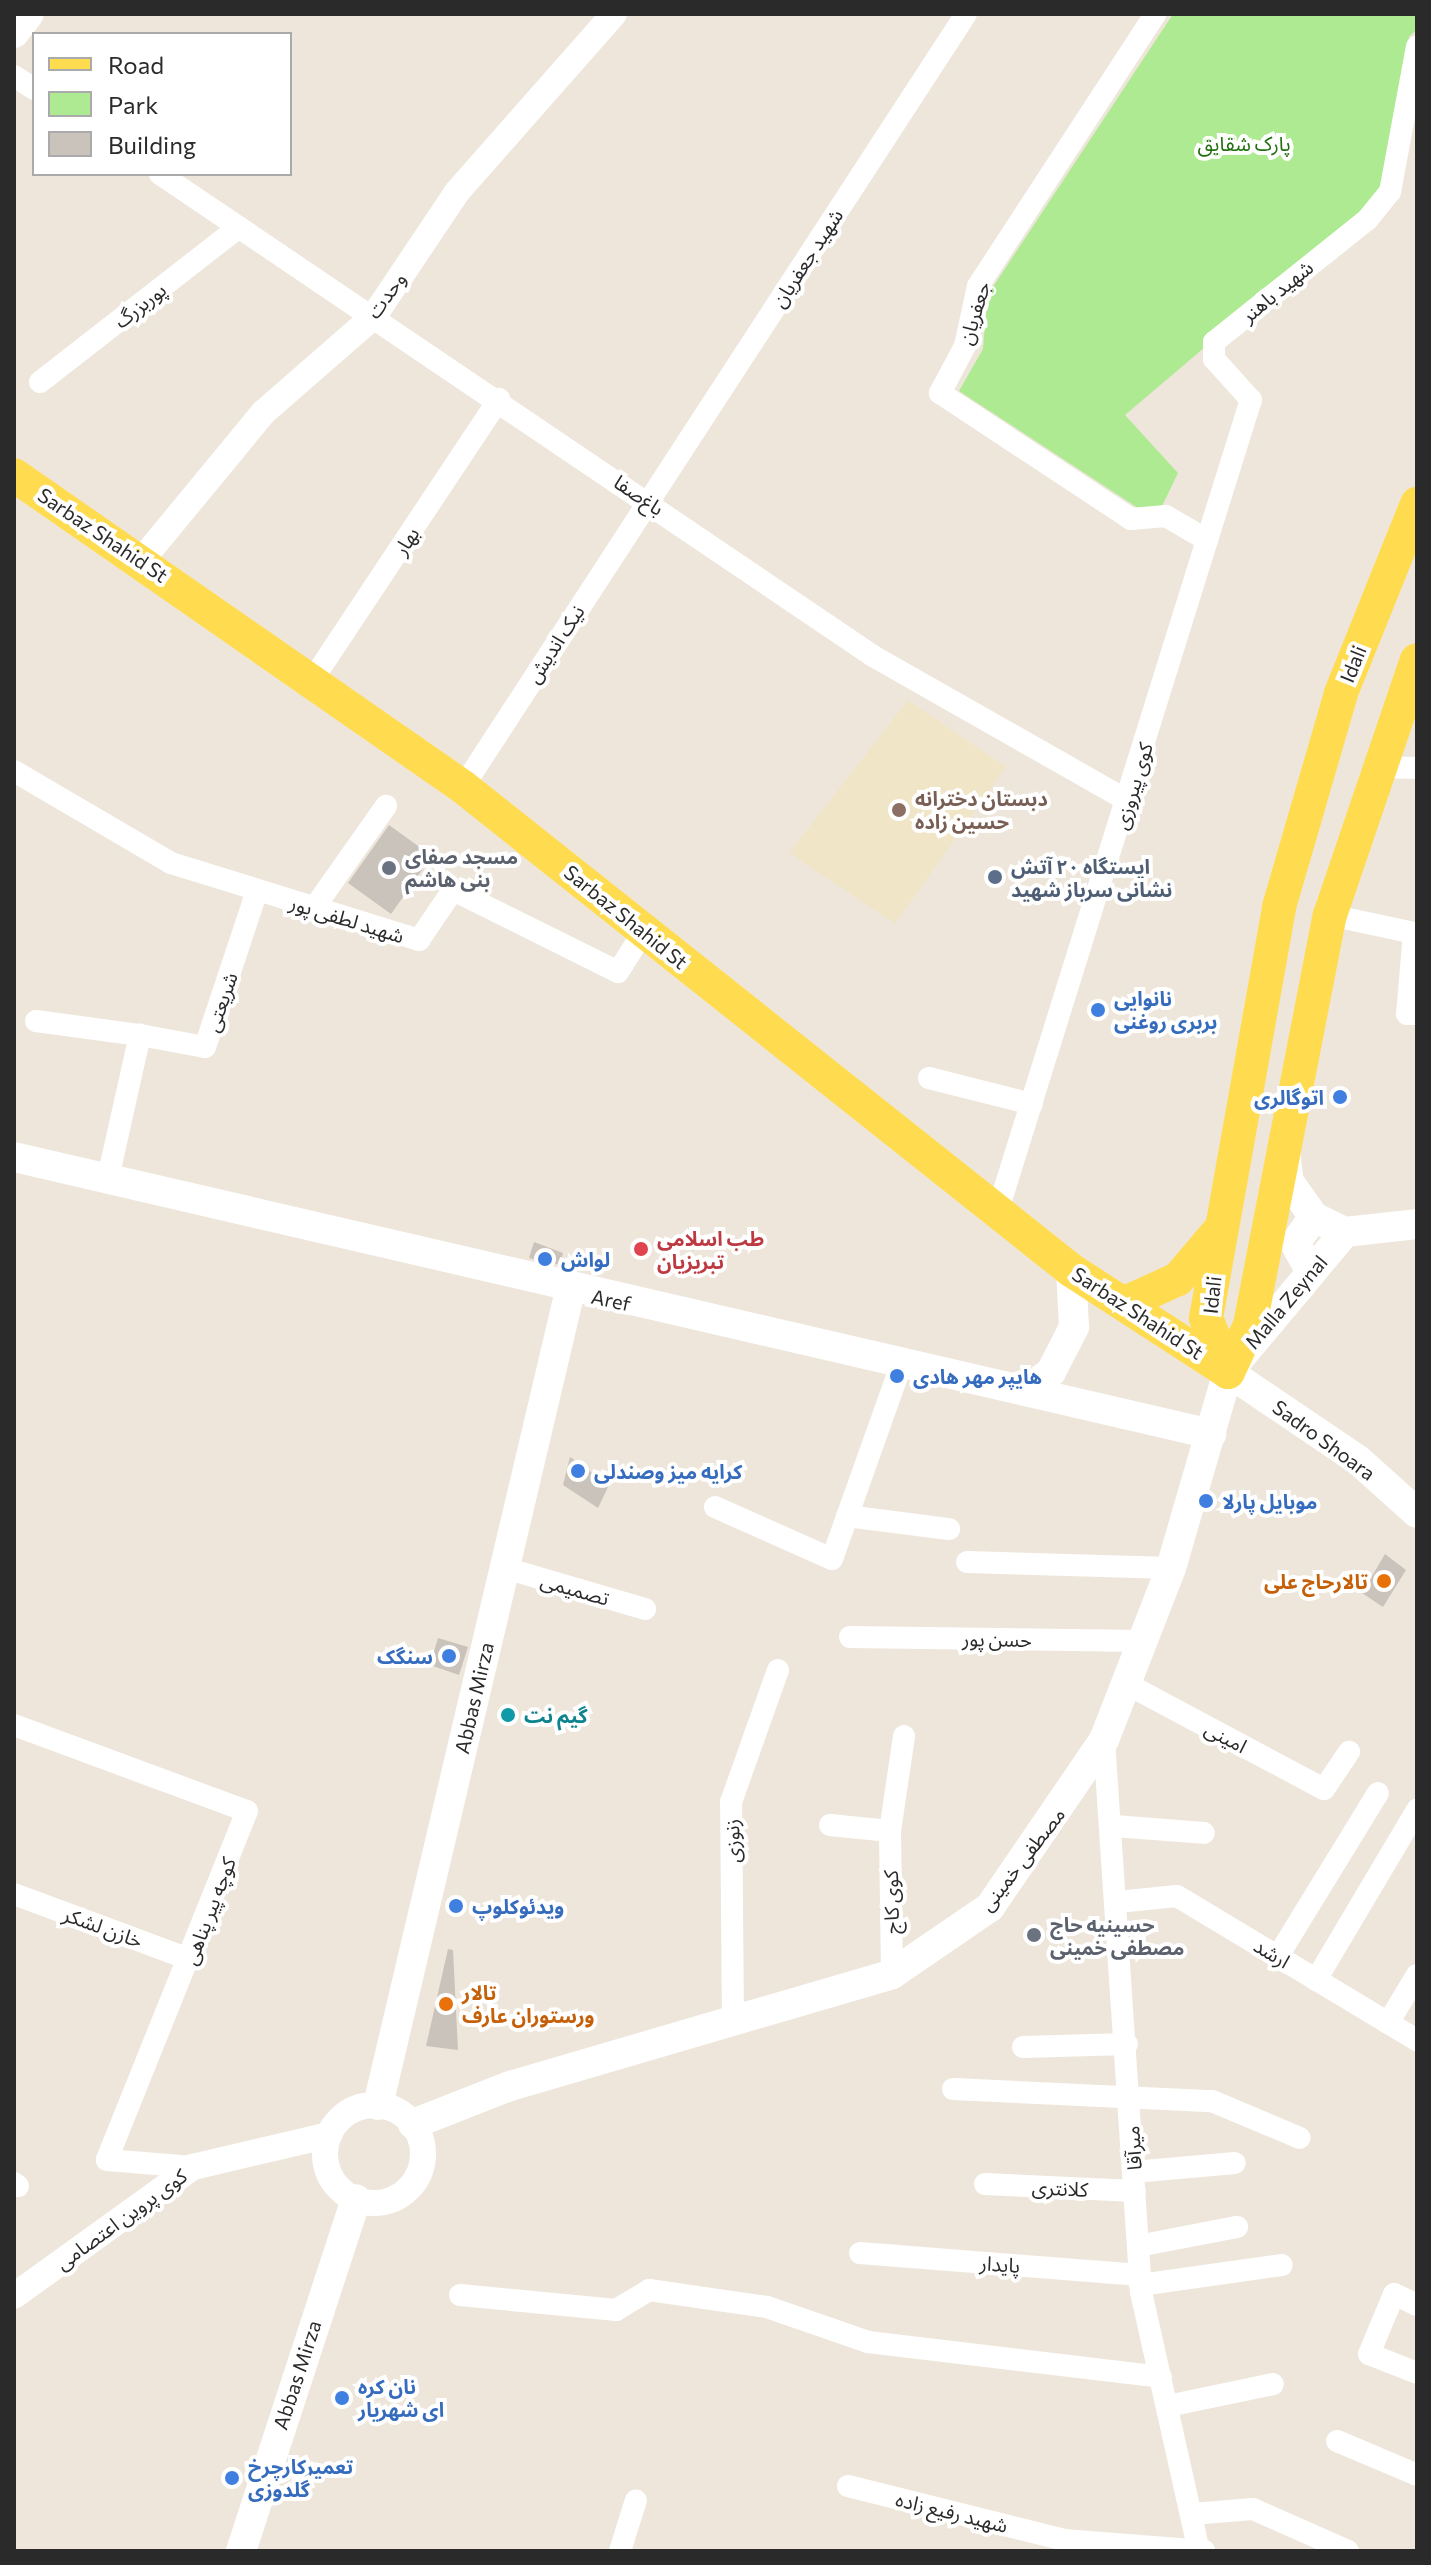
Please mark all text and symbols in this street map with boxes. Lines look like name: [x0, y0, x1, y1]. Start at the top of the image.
legend: [32, 32, 292, 176]
text: Road: [108, 50, 164, 79]
text: Park: [108, 90, 158, 119]
text: Building: [108, 130, 196, 159]
park label: پارک شقایق: [1197, 131, 1291, 155]
street label: شهید جعفریان: [766, 204, 848, 312]
street label: شهید باهنر: [1236, 255, 1318, 327]
street label: وحدت: [361, 267, 411, 323]
street label: پوربزرگ: [109, 277, 171, 333]
street label: جعفریان: [953, 278, 995, 348]
street label: باغ‌صفا: [609, 470, 669, 520]
street label: Sarbaz Shahid St: [33, 483, 173, 587]
street label: بهار: [388, 522, 424, 560]
street label: نیک اندیش: [521, 600, 589, 688]
street label: Idali: [1335, 642, 1371, 686]
street label: کوی پیروزی: [1108, 740, 1158, 832]
place label: دبستان دخترانه حسین زاده: [915, 786, 1048, 833]
marker: دبستان دخترانه حسین زاده: [890, 801, 908, 819]
place label: مسجد صفای بنی هاشم: [405, 844, 518, 891]
place label: ایستگاه ۲۰ آتش نشانی سرباز شهید: [1011, 854, 1172, 901]
marker: مسجد صفای بنی هاشم: [380, 859, 398, 877]
street label: Sarbaz Shahid St: [560, 860, 692, 974]
marker: ایستگاه ۲۰ آتش نشانی سرباز شهید: [986, 868, 1004, 886]
street label: شهید لطفی پور: [287, 890, 407, 948]
street label: شریعتی: [200, 969, 242, 1035]
place label: نانوایی بربری روغنی: [1114, 986, 1217, 1033]
marker: نانوایی بربری روغنی: [1089, 1001, 1107, 1019]
place label: اتوگالری: [1254, 1085, 1324, 1109]
marker: اتوگالری: [1331, 1088, 1349, 1106]
place label: طب اسلامی تبریزیان: [657, 1226, 764, 1273]
marker: طب اسلامی تبریزیان: [632, 1240, 650, 1258]
place label: لواش: [561, 1247, 610, 1271]
marker: لواش: [536, 1250, 554, 1268]
street label: Malla Zeynal: [1240, 1250, 1332, 1354]
street label: Sarbaz Shahid St: [1068, 1262, 1208, 1364]
street label: Idali: [1198, 1275, 1226, 1315]
street label: Aref: [589, 1284, 633, 1316]
place label: هایپر مهر هادی: [913, 1364, 1042, 1388]
marker: هایپر مهر هادی: [888, 1367, 906, 1385]
street label: Sadro Shoara: [1268, 1395, 1380, 1485]
place label: کرایه میز وصندلی: [594, 1459, 742, 1483]
marker: کرایه میز وصندلی: [569, 1462, 587, 1480]
place label: موبایل پارلا: [1222, 1489, 1317, 1513]
marker: موبایل پارلا: [1197, 1492, 1215, 1510]
street label: تصمیمی: [538, 1568, 612, 1610]
place label: تالارحاج علی: [1264, 1569, 1368, 1593]
marker: تالارحاج علی: [1375, 1572, 1393, 1590]
street label: حسن پور: [962, 1626, 1032, 1652]
street label: Abbas Mirza: [450, 1640, 498, 1756]
place label: سنگک: [377, 1644, 433, 1668]
marker: سنگک: [440, 1647, 458, 1665]
place label: گیم نت: [524, 1703, 587, 1727]
marker: گیم نت: [499, 1706, 517, 1724]
street label: امینی: [1201, 1716, 1251, 1758]
street label: مصطفی خمینی: [974, 1803, 1070, 1915]
street label: زنوزی: [719, 1819, 745, 1863]
street label: کوچه پیر پناهی: [178, 1854, 240, 1968]
street label: کوی کاج: [878, 1870, 904, 1934]
place label: ویدئوکلوپ: [472, 1894, 564, 1918]
marker: ویدئوکلوپ: [447, 1897, 465, 1915]
street label: خازن لشکر: [60, 1902, 146, 1952]
place label: حسینیه حاج مصطفی خمینی: [1050, 1912, 1184, 1959]
marker: حسینیه حاج مصطفی خمینی: [1025, 1926, 1043, 1944]
street label: ارشد: [1250, 1933, 1294, 1973]
place label: تالار ورستوران عارف: [462, 1980, 595, 2027]
marker: تالار ورستوران عارف: [437, 1995, 455, 2013]
street label: میرآقا: [1120, 2125, 1146, 2171]
street label: کوی پروین اعتصامی: [51, 2163, 191, 2275]
street label: کلانتری: [1031, 2175, 1089, 2201]
street label: پایدار: [979, 2251, 1021, 2277]
street label: Abbas Mirza: [268, 2317, 326, 2433]
place label: نان کره ای شهریار: [358, 2374, 444, 2421]
marker: نان کره ای شهریار: [333, 2389, 351, 2407]
place label: تعمیرکارچرخ گلدوزی: [248, 2454, 353, 2501]
marker: تعمیرکارچرخ گلدوزی: [223, 2469, 241, 2487]
street label: شهید رفیع زاده: [894, 2486, 1010, 2538]

